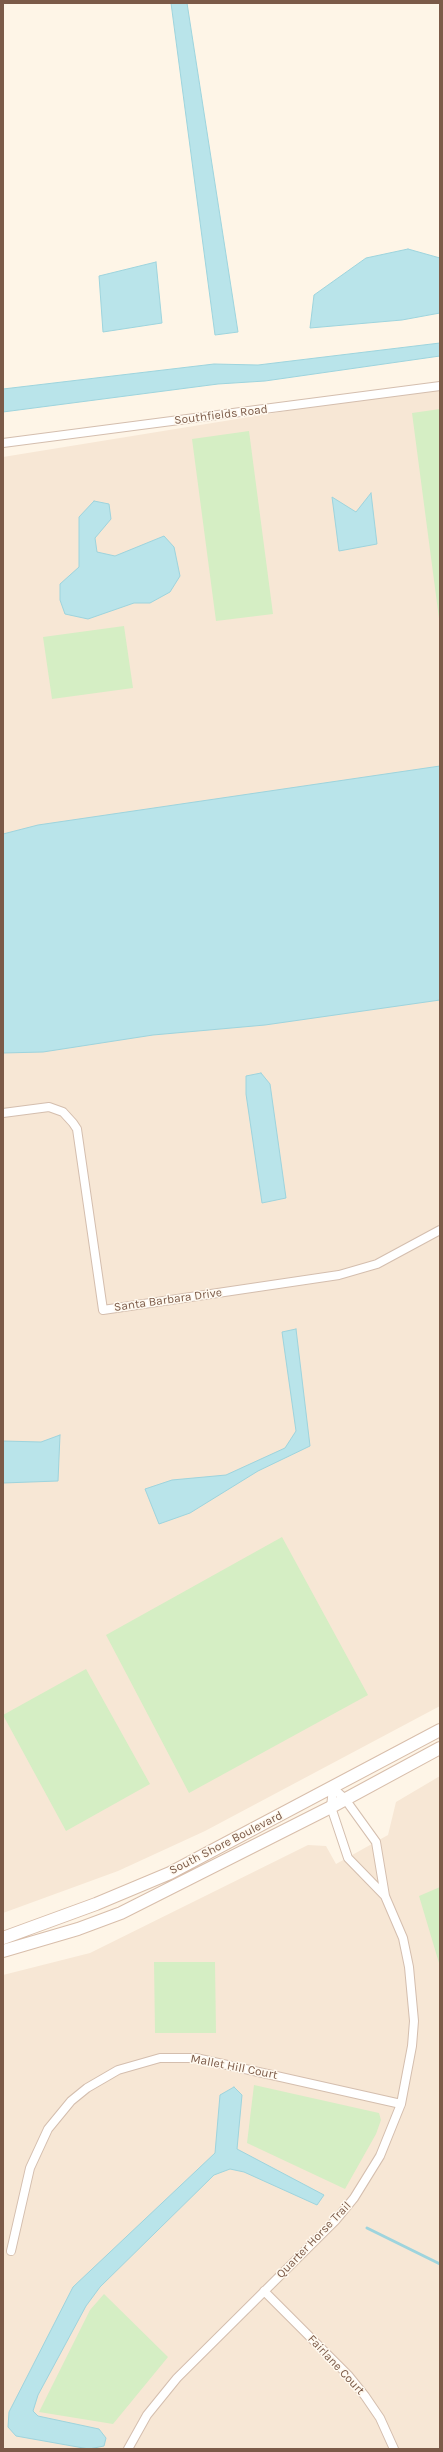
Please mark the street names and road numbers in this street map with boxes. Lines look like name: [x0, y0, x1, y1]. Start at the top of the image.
street label: Southfields Road: [174, 402, 268, 428]
street label: Santa Barbara Drive: [113, 1285, 223, 1315]
street label: South Shore Boulevard: [167, 1808, 285, 1878]
street label: Mallet Hill Court: [189, 2052, 279, 2082]
street label: Quarter Horse Trail: [274, 2199, 354, 2281]
street label: Fairlane Court: [305, 2332, 367, 2398]

